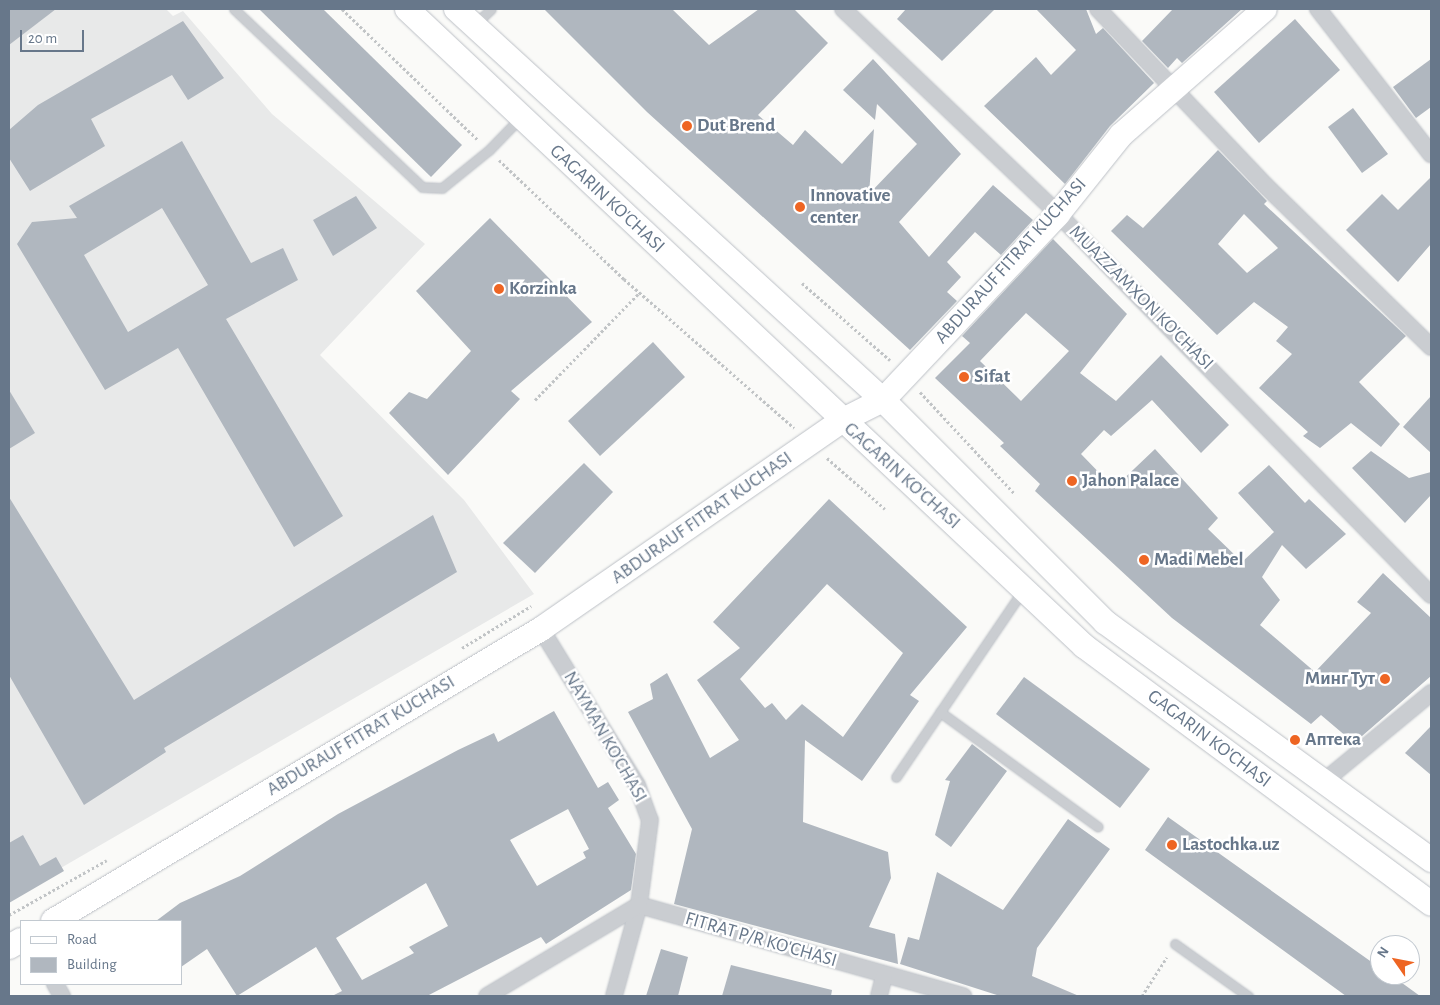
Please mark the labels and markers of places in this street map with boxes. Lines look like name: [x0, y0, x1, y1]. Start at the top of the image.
place label: Dut Brend: [697, 115, 775, 137]
marker: Dut Brend: [681, 120, 693, 132]
place label: Innovative center: [810, 185, 891, 229]
marker: Innovative center: [794, 201, 806, 213]
place label: Korzinka: [509, 278, 577, 300]
marker: Korzinka: [493, 283, 505, 295]
place label: Sifat: [974, 366, 1010, 388]
marker: Sifat: [958, 371, 970, 383]
place label: Jahon Palace: [1082, 470, 1179, 492]
marker: Jahon Palace: [1066, 475, 1078, 487]
place label: Madi Mebel: [1154, 549, 1243, 571]
marker: Madi Mebel: [1138, 554, 1150, 566]
place label: Минг Тут: [1305, 668, 1375, 690]
marker: Минг Тут: [1379, 673, 1391, 685]
place label: Аптека: [1305, 729, 1361, 751]
marker: Аптека: [1289, 734, 1301, 746]
place label: Lastochka.uz: [1182, 834, 1280, 856]
marker: Lastochka.uz: [1166, 839, 1178, 851]

